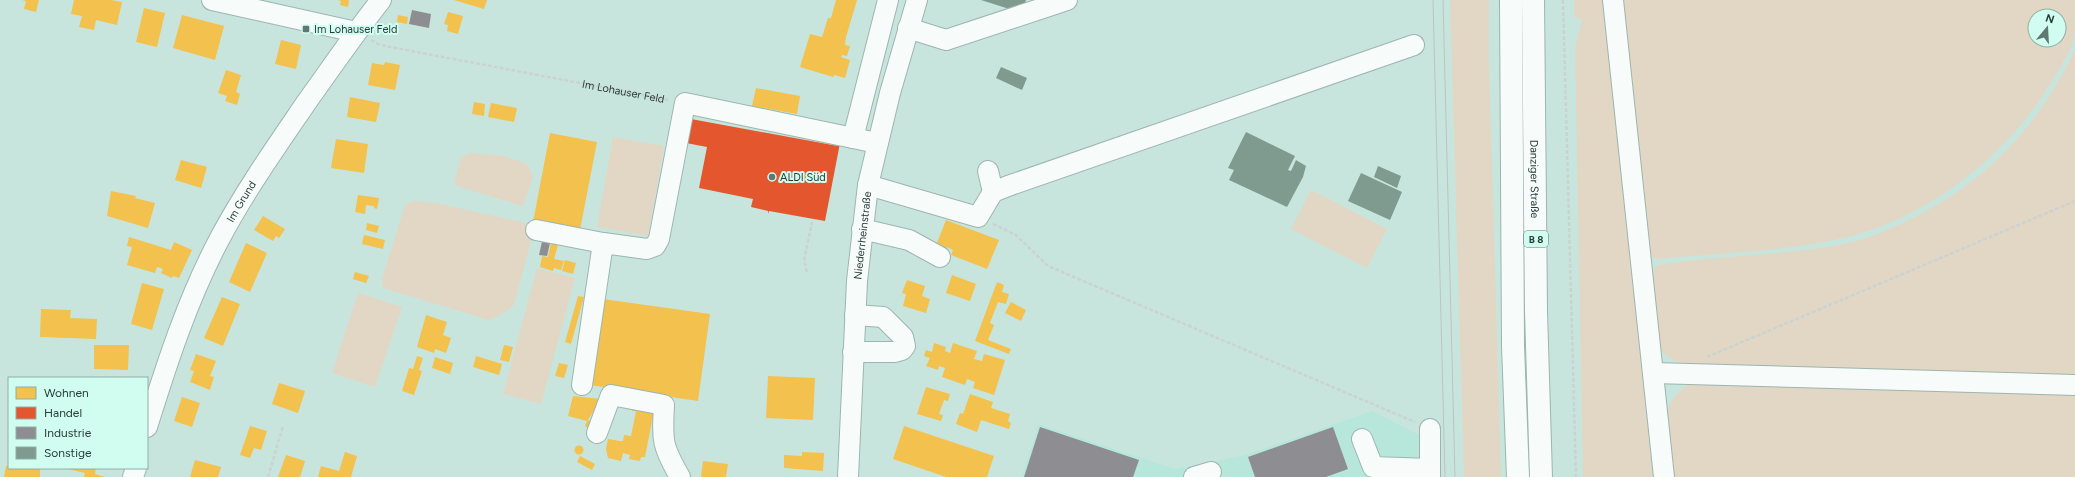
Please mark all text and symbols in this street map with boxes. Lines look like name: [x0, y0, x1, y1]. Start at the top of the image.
north arrow: [2027, 8, 2067, 48]
text: N: [2044, 11, 2056, 26]
place label: Im Lohauser Feld: [314, 23, 397, 36]
marker: Im Lohauser Feld: [301, 24, 311, 34]
street label: Im Lohauser Feld: [581, 78, 665, 106]
street label: Danziger Straße: [1527, 140, 1541, 218]
place label: ALDI Süd: [780, 171, 826, 184]
marker: ALDI Süd: [767, 172, 777, 182]
street label: Im Grund: [224, 179, 259, 225]
street label: Niederrheinstraße: [851, 191, 874, 280]
road number: B 8: [1524, 231, 1548, 247]
legend: [8, 377, 148, 469]
text: Wohnen: [44, 386, 89, 400]
text: Handel: [44, 406, 82, 420]
text: Industrie: [44, 426, 92, 440]
text: Sonstige: [44, 446, 92, 460]

